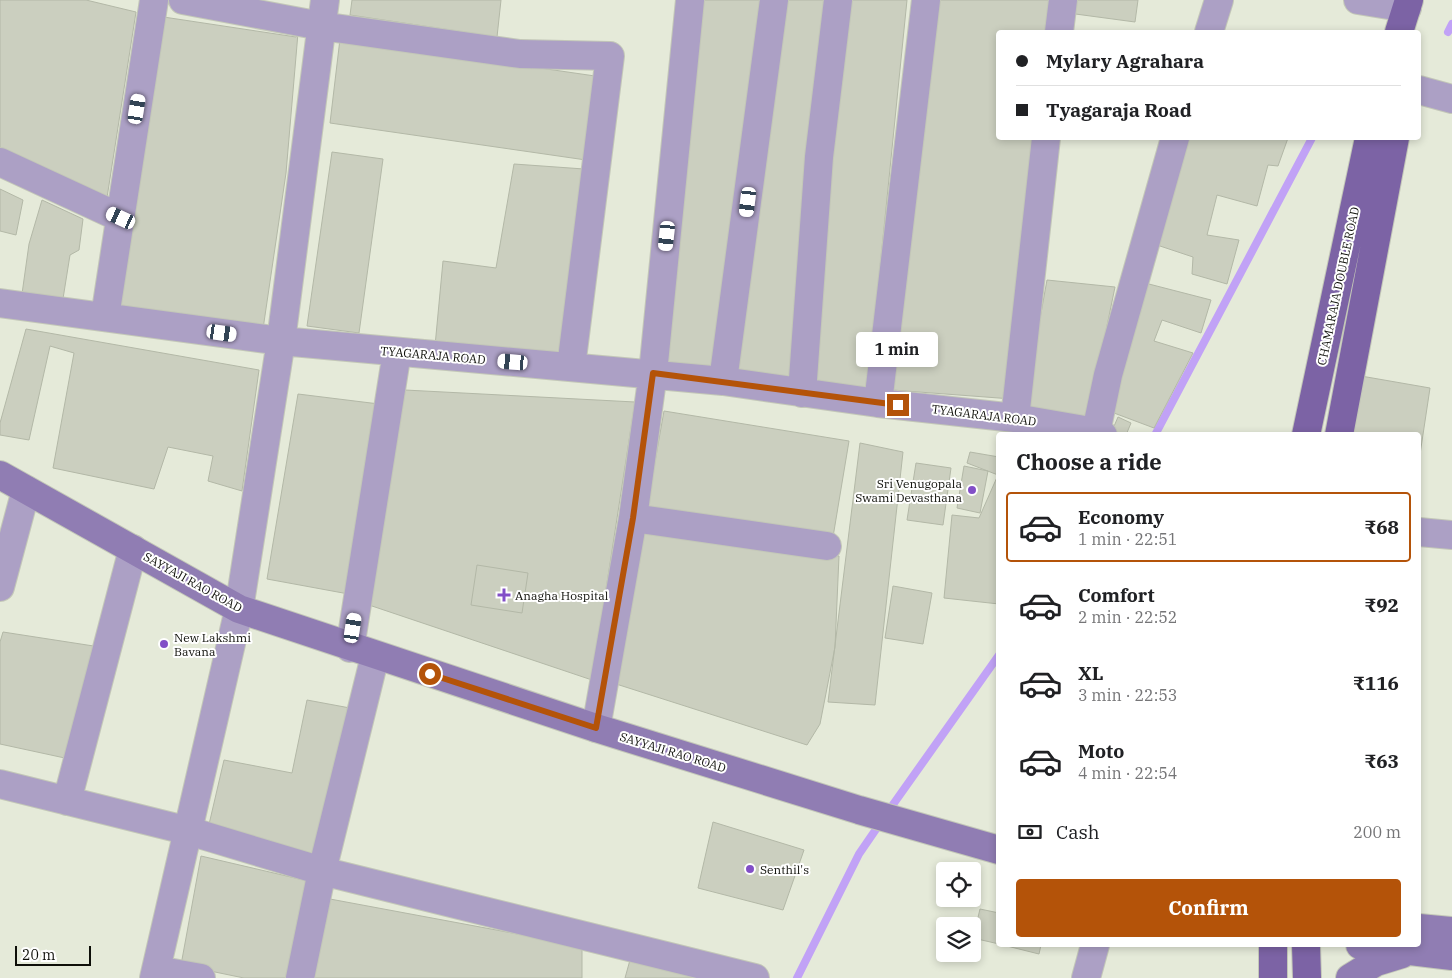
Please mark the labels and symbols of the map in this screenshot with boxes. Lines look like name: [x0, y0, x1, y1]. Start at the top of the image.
car: [127, 93, 146, 125]
car: [738, 186, 757, 218]
car: [104, 205, 137, 231]
street label: CHAMARAJA DOUBLE ROAD: [1314, 205, 1362, 367]
car: [657, 220, 676, 252]
car: [206, 323, 237, 343]
callout: 1 min: [857, 332, 939, 368]
street label: TYAGARAJA ROAD: [380, 343, 486, 367]
car: [497, 353, 528, 371]
route end: [887, 394, 909, 416]
street label: TYAGARAJA ROAD: [931, 401, 1037, 429]
place label: Sri Venugopala Swami Devasthana: [855, 476, 962, 505]
marker: Sri Venugopala Swami Devasthana: [966, 484, 978, 496]
street label: SAYYAJI RAO ROAD: [141, 549, 245, 615]
marker: Anagha Hospital: [497, 588, 511, 602]
place label: Anagha Hospital: [515, 588, 609, 603]
car: [343, 612, 362, 644]
place label: New Lakshmi Bavana: [174, 630, 251, 659]
marker: New Lakshmi Bavana: [158, 638, 170, 650]
route start: [419, 663, 441, 685]
street label: SAYYAJI RAO ROAD: [618, 729, 728, 775]
place label: Senthil's: [760, 862, 809, 877]
marker: Senthil's: [744, 863, 756, 875]
scale bar: [15, 943, 91, 966]

